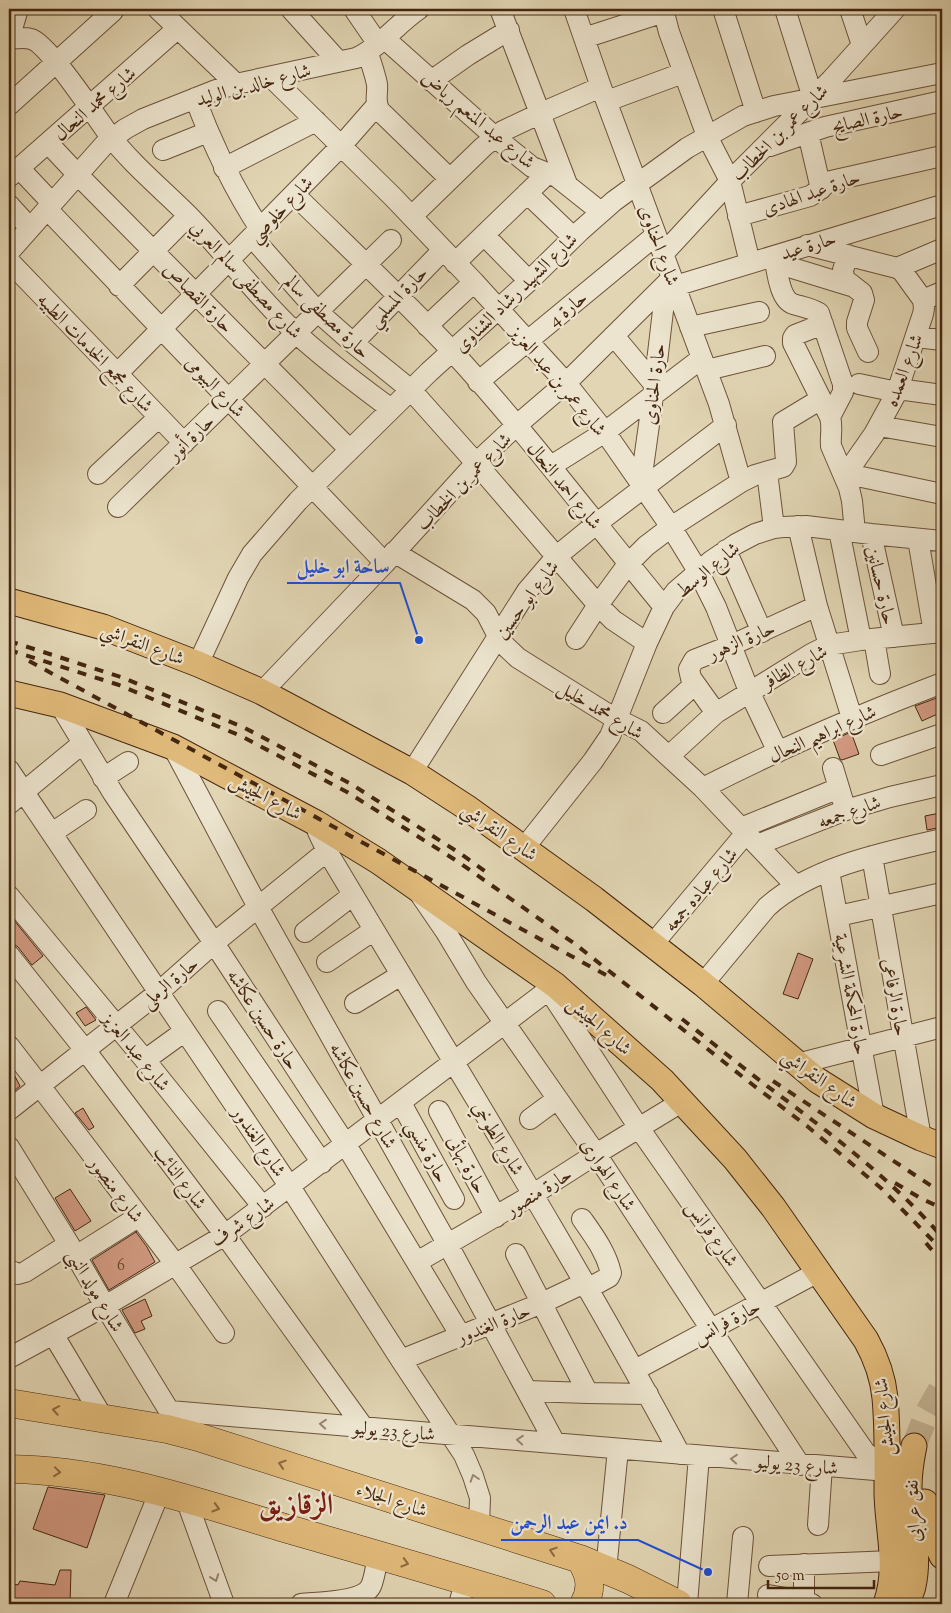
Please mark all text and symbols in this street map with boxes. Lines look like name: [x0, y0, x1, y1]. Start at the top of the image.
street label: شارع خالد بن الوليد: [193, 58, 314, 115]
street label: شارع محمد النحال: [48, 61, 143, 149]
street label: شارع عبد المنعم رياض: [413, 65, 540, 179]
street label: شارع عمر بن الخطاب: [726, 79, 835, 188]
street label: حارة الصايح: [829, 99, 906, 143]
street label: حارة عبد الهادى: [759, 165, 864, 224]
street label: شارع خلوصي: [243, 171, 322, 252]
street label: شارع الحناوى: [631, 202, 685, 290]
street label: شارع مصطفى سالم العربي: [182, 215, 307, 347]
street label: حارة عيد: [777, 226, 840, 269]
street label: شارع الشهيد رشاد الشناوى: [449, 228, 585, 360]
street label: حارة القصاص: [156, 257, 239, 340]
street label: حارة المسلمي: [363, 261, 437, 337]
street label: حارة مصطفى سالم: [276, 270, 375, 367]
street label: حارة 4: [543, 286, 594, 334]
street label: شارع مجمع الخدمات الطبيه: [28, 288, 158, 421]
street label: شارع عمر بن عبد العزيز: [501, 319, 612, 443]
street label: شارع العمده: [879, 330, 932, 411]
street label: حارة الحناوى: [637, 342, 674, 427]
street label: شارع البيومى: [178, 351, 251, 425]
street label: حارة أنور: [160, 409, 222, 470]
street label: شارع عمر بن الخطاب: [411, 427, 519, 538]
street label: شارع احمد النحال: [519, 437, 607, 536]
street label: شارع الوسط: [671, 537, 747, 605]
street label: حارة حسانين: [857, 543, 902, 628]
callout: ساحة ابو خليل: [287, 548, 400, 583]
text: ساحة ابو خليل: [296, 554, 390, 583]
street label: شارع ابو حسين: [489, 555, 567, 646]
street label: حارة الزهور: [702, 616, 780, 669]
street label: شارع النقراشي: [96, 617, 188, 675]
street label: شارع الظافر: [756, 639, 833, 698]
street label: شارع محمد خليل: [552, 675, 648, 747]
street label: شارع ابراهيم النحال: [765, 699, 883, 775]
street label: شارع الجيش: [224, 768, 306, 829]
street label: شارع جمعه: [815, 790, 885, 837]
street label: شارع النقراشي: [454, 797, 542, 871]
street label: شارع عباده جمعه: [659, 843, 745, 939]
street label: حارة المحكمة الشرعية: [826, 932, 873, 1057]
street label: حارة الرملى: [136, 952, 205, 1016]
street label: حارة الرفاعى: [873, 956, 914, 1038]
street label: حارة حسين عكاشه: [219, 965, 305, 1076]
street label: شارع الجيش: [560, 991, 637, 1063]
street label: شارع عبد العزيز: [93, 1006, 176, 1098]
street label: شارع حسين عكاشه: [321, 1038, 402, 1154]
street label: شارع النقراشي: [774, 1043, 862, 1118]
street label: شارع الطوخي: [464, 1097, 530, 1181]
street label: شارع الغندور: [223, 1100, 292, 1183]
street label: حارة منسي: [396, 1116, 454, 1189]
street label: حارة بهائى: [439, 1131, 492, 1199]
street label: شارع الهوارى: [573, 1134, 641, 1217]
street label: شارع النائب: [146, 1141, 212, 1216]
street label: شارع منصور: [80, 1150, 149, 1229]
street label: حارة منصور: [499, 1162, 578, 1225]
street label: شارع شرف: [206, 1191, 281, 1255]
street label: شارع فرانس: [678, 1196, 744, 1273]
street label: شارع مولد النبى: [58, 1245, 129, 1338]
house number: 6: [117, 1255, 125, 1278]
street label: حارة فرانس: [689, 1294, 766, 1352]
street label: حارة الغندور: [451, 1298, 535, 1353]
street label: شارع الجيش: [869, 1377, 902, 1457]
one-way arrow: [52, 1406, 60, 1416]
street label: شارع 23 يوليو: [350, 1415, 436, 1450]
one-way arrow: [319, 1419, 327, 1430]
one-way arrow: [516, 1435, 524, 1446]
street label: شارع 23 يوليو: [753, 1449, 839, 1484]
one-way arrow: [730, 1454, 738, 1465]
one-way arrow: [278, 1459, 286, 1469]
one-way arrow: [54, 1466, 62, 1477]
one-way arrow: [469, 1475, 479, 1483]
street label: شارع الجلاء: [352, 1477, 430, 1526]
street label: نفق عرابى: [899, 1479, 930, 1543]
district label: الزقازيق: [259, 1486, 333, 1528]
one-way arrow: [211, 1502, 219, 1512]
callout: د. ايمن عبد الرحمن: [501, 1505, 638, 1540]
text: د. ايمن عبد الرحمن: [510, 1510, 628, 1539]
one-way arrow: [549, 1546, 558, 1556]
one-way arrow: [401, 1557, 410, 1568]
scale bar: [768, 1558, 875, 1590]
text: 50 m: [775, 1566, 805, 1587]
one-way arrow: [209, 1573, 219, 1581]

